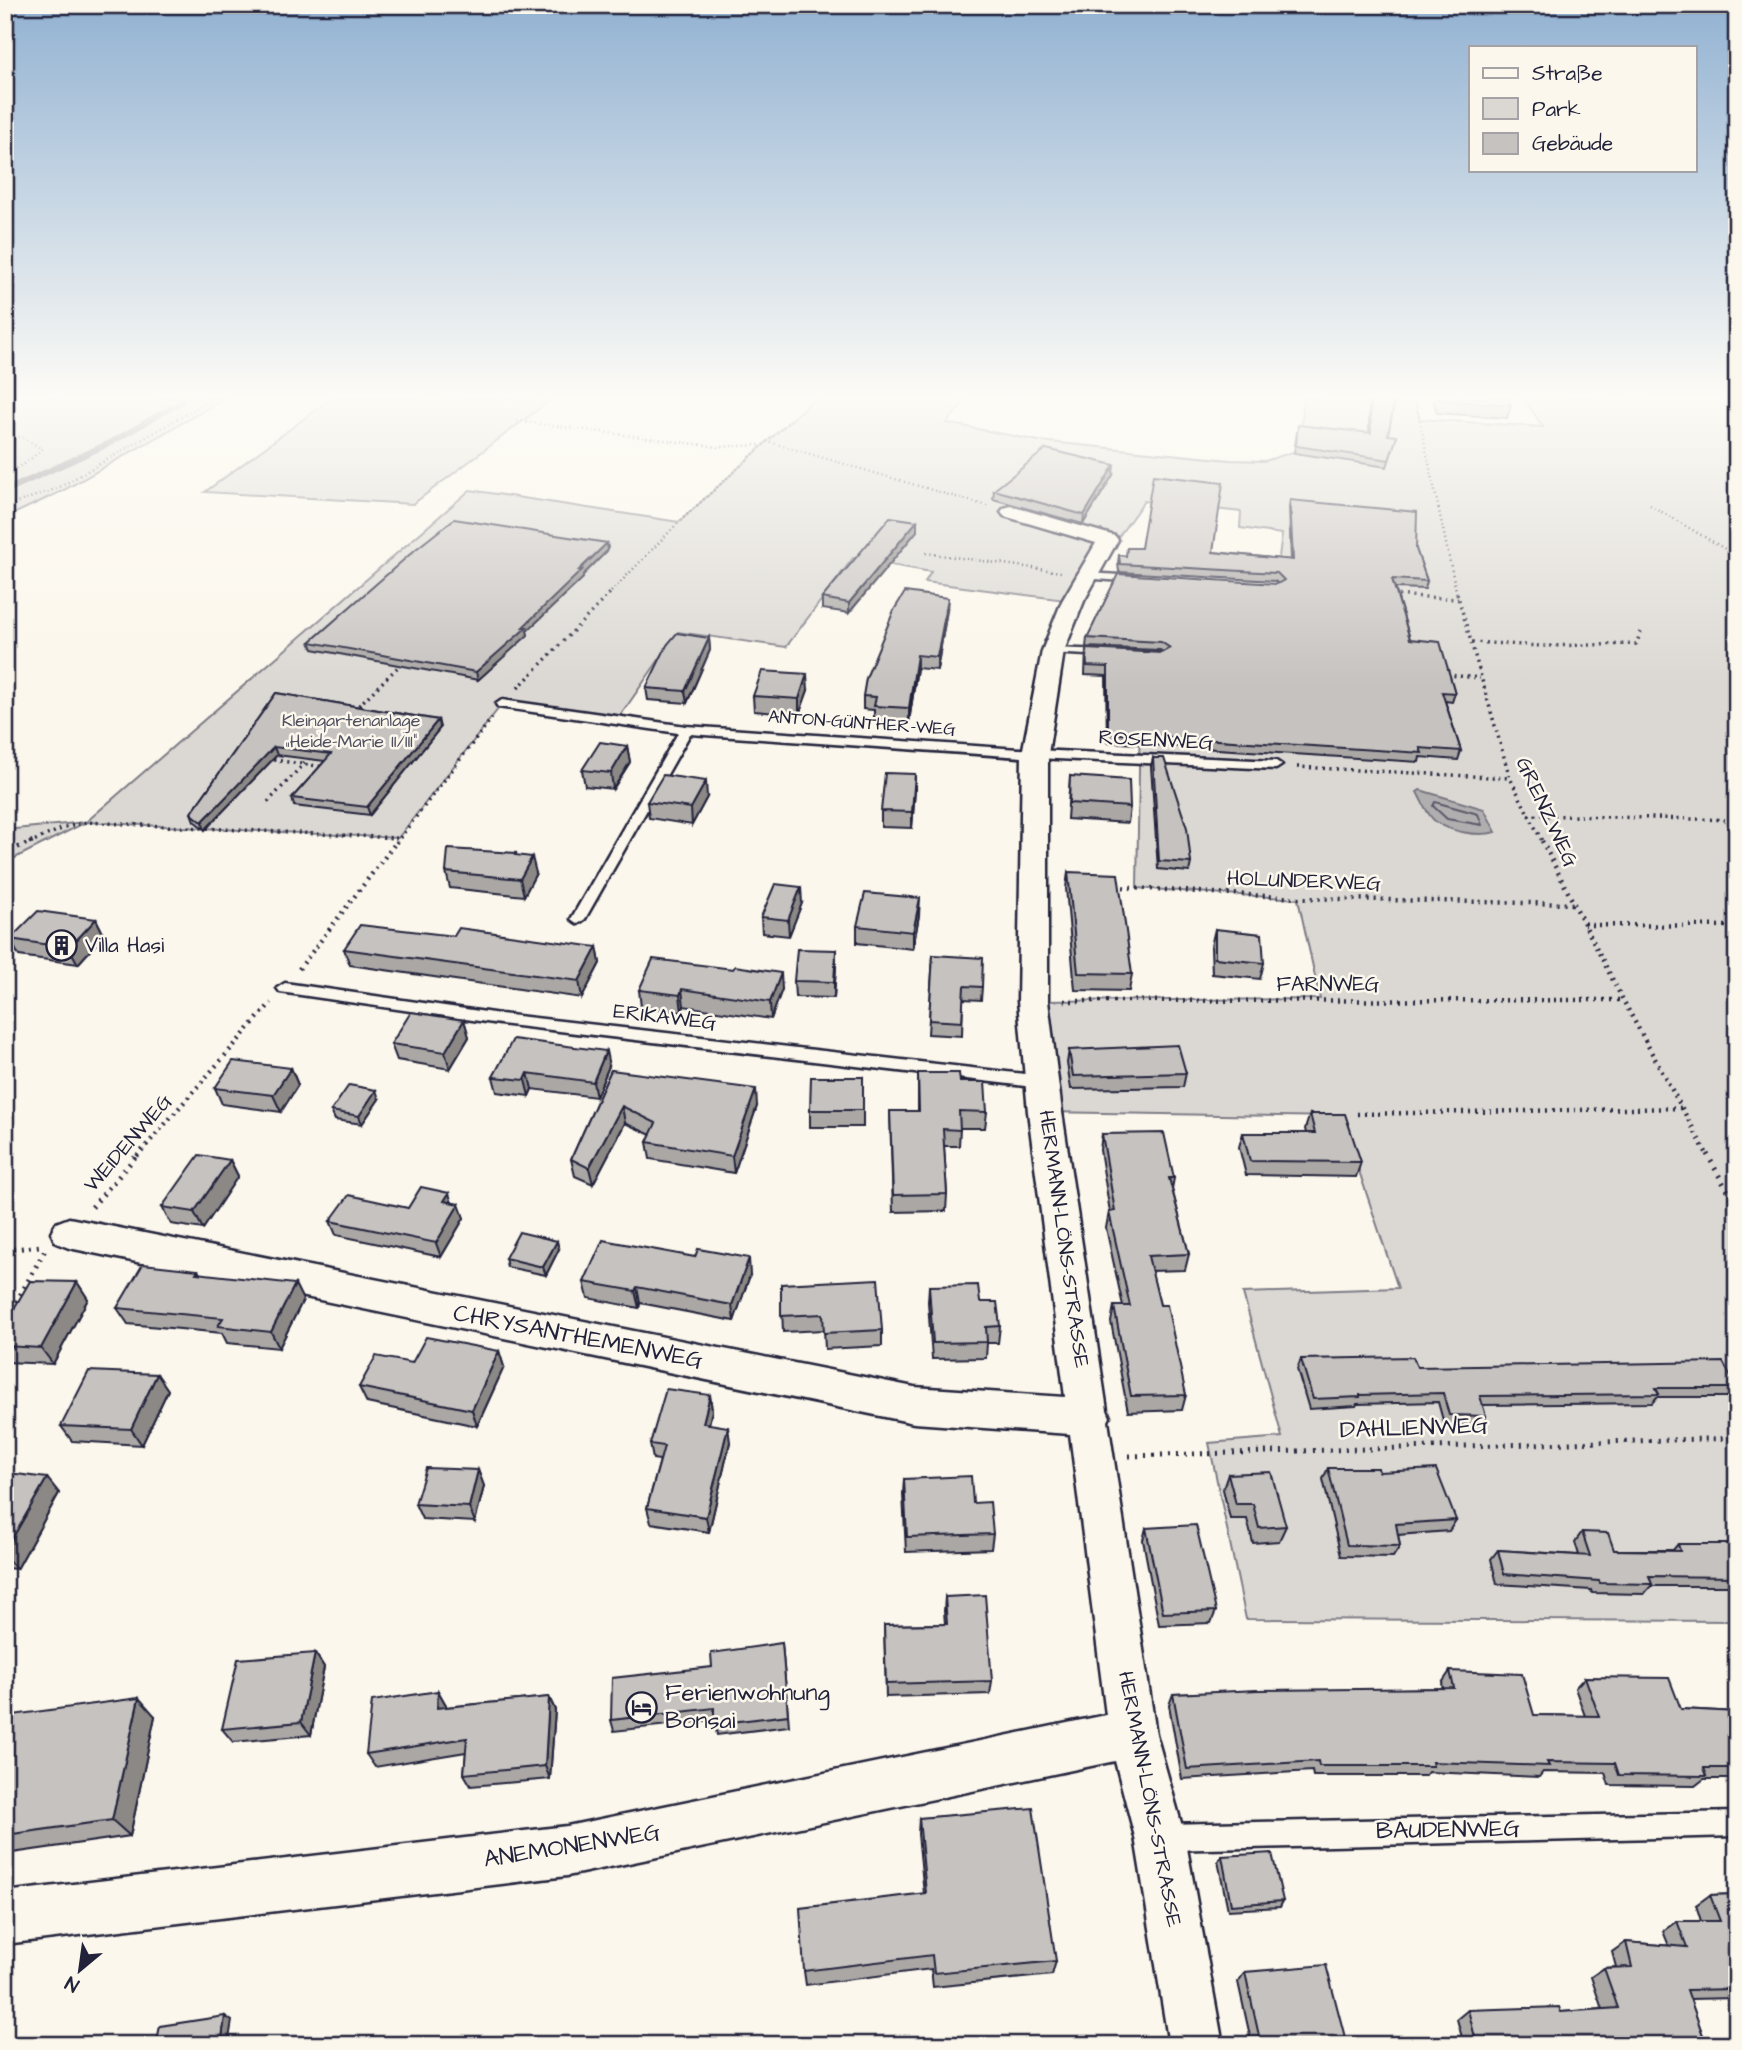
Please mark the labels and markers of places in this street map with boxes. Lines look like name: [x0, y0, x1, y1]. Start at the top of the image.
building icon: Villa Hasi: [45, 928, 79, 962]
place label: Villa Hasi: [85, 931, 164, 960]
place label: Ferienwohnung Bonsai: [665, 1676, 830, 1738]
hotel icon: Ferienwohnung Bonsai: [625, 1690, 659, 1724]

